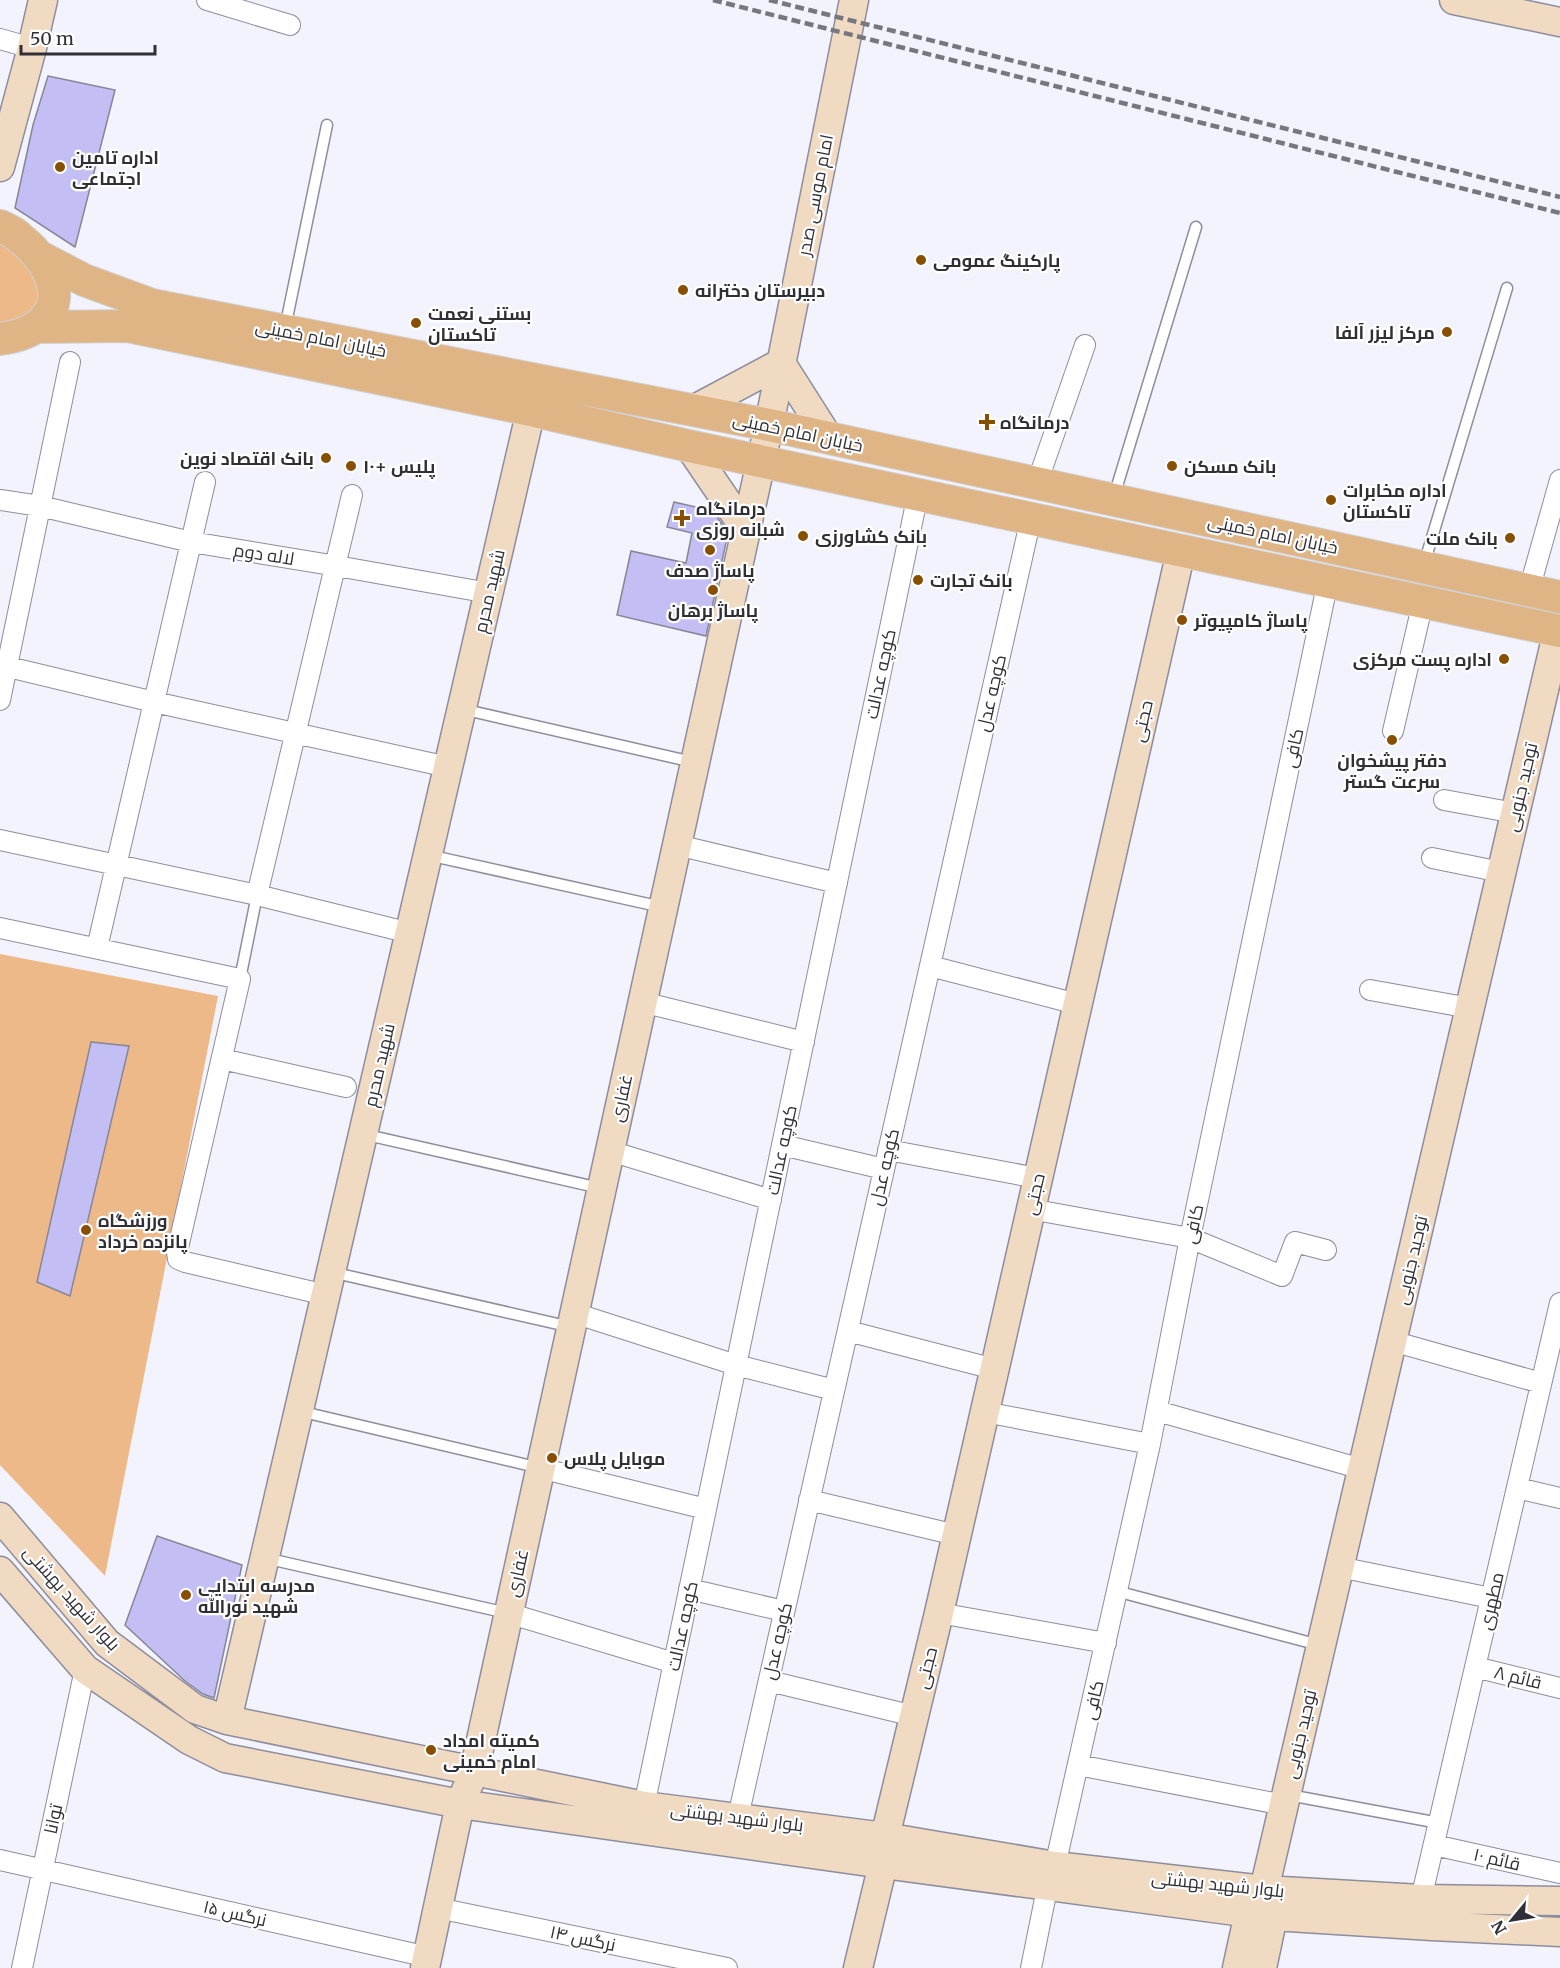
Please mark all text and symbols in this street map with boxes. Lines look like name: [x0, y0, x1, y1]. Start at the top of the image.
scale bar: [21, 18, 154, 56]
text: 50 m: [30, 27, 74, 50]
street label: امام موسی صدر: [792, 132, 839, 259]
place label: اداره تامین اجتماعی: [72, 146, 159, 190]
marker: اداره تامین اجتماعی: [53, 160, 67, 174]
place label: پارکینگ عمومی: [933, 249, 1061, 273]
marker: پارکینگ عمومی: [914, 253, 928, 267]
place label: دبیرستان دخترانه: [695, 279, 825, 302]
marker: دبیرستان دخترانه: [676, 283, 690, 297]
place label: بستنی نعمت تاکستان: [428, 302, 531, 346]
street label: خیابان امام خمینی: [253, 314, 388, 363]
marker: بستنی نعمت تاکستان: [409, 316, 423, 330]
place label: مرکز لیزر آلفا: [1335, 321, 1435, 344]
marker: مرکز لیزر آلفا: [1440, 325, 1454, 339]
street label: خیابان امام خمینی: [730, 407, 865, 458]
place label: درمانگاه: [1000, 411, 1069, 434]
marker: درمانگاه: [978, 413, 996, 431]
place label: بانک اقتصاد نوین: [180, 447, 314, 470]
marker: بانک اقتصاد نوین: [319, 451, 333, 465]
place label: پلیس +۱۰: [363, 455, 436, 479]
place label: بانک مسکن: [1184, 455, 1276, 478]
marker: پلیس +۱۰: [344, 459, 358, 473]
marker: بانک مسکن: [1165, 459, 1179, 473]
place label: اداره مخابرات تاکستان: [1343, 479, 1447, 523]
marker: اداره مخابرات تاکستان: [1324, 493, 1338, 507]
place label: درمانگاه شبانه روزی: [696, 497, 785, 541]
marker: درمانگاه شبانه روزی: [673, 509, 691, 527]
street label: خیابان امام خمینی: [1205, 509, 1340, 560]
place label: بانک کشاورزی: [815, 525, 927, 548]
place label: بانک ملت: [1426, 527, 1498, 550]
marker: بانک کشاورزی: [796, 529, 810, 543]
marker: بانک ملت: [1503, 531, 1517, 545]
street label: لاله دوم: [232, 538, 296, 571]
marker: پاساژ صدف: [703, 543, 717, 557]
street label: شهید محرم: [468, 547, 511, 635]
place label: پاساژ صدف: [665, 559, 755, 583]
place label: بانک تجارت: [930, 569, 1013, 592]
marker: بانک تجارت: [911, 573, 925, 587]
marker: پاساژ برهان: [706, 583, 720, 597]
place label: پاساژ برهان: [668, 599, 759, 623]
place label: پاساژ کامپیوتر: [1193, 609, 1308, 633]
marker: پاساژ کامپیوتر: [1175, 613, 1189, 627]
street label: کوچه عدالت: [859, 627, 902, 721]
place label: اداره پست مرکزی: [1353, 648, 1492, 672]
street label: کوچه عدل: [971, 652, 1012, 734]
marker: اداره پست مرکزی: [1497, 652, 1511, 666]
street label: حجتی: [1126, 698, 1158, 744]
street label: کافی: [1278, 726, 1308, 770]
marker: دفتر پیشخوان سرعت گستر: [1385, 733, 1399, 747]
street label: توحید جنوبی: [1500, 740, 1542, 834]
place label: دفتر پیشخوان سرعت گستر: [1337, 749, 1447, 793]
street label: شهید محرم: [358, 1021, 401, 1109]
street label: غفاری: [605, 1072, 637, 1124]
street label: کوچه عدالت: [760, 1103, 803, 1197]
street label: کوچه عدل: [864, 1126, 905, 1208]
street label: حجتی: [1018, 1171, 1050, 1217]
street label: کافی: [1178, 1202, 1208, 1246]
place label: ورزشگاه پانزده خرداد: [98, 1209, 188, 1254]
street label: توحید جنوبی: [1390, 1213, 1432, 1307]
marker: ورزشگاه پانزده خرداد: [79, 1223, 93, 1237]
place label: موبایل پلاس: [564, 1447, 665, 1471]
marker: موبایل پلاس: [545, 1451, 559, 1465]
street label: بلوار شهید بهشتی: [19, 1541, 125, 1655]
street label: غفاری: [501, 1547, 533, 1599]
street label: مطهری: [1473, 1570, 1509, 1632]
place label: مدرسه ابتدایی شهید نورالله: [198, 1574, 315, 1618]
street label: کوچه عدالت: [661, 1579, 704, 1673]
marker: مدرسه ابتدایی شهید نورالله: [179, 1588, 193, 1602]
street label: کوچه عدل: [757, 1600, 798, 1682]
street label: حجتی: [910, 1645, 942, 1691]
street label: قائم ۸: [1491, 1660, 1544, 1695]
street label: کافی: [1077, 1678, 1109, 1722]
street label: توحید جنوبی: [1279, 1687, 1321, 1781]
place label: کمیته امداد امام خمینی: [443, 1729, 540, 1774]
marker: کمیته امداد امام خمینی: [424, 1743, 438, 1757]
street label: بلوار شهید بهشتی: [669, 1797, 805, 1837]
street label: توانا: [39, 1802, 67, 1836]
street label: قائم ۱۰: [1471, 1842, 1523, 1876]
street label: بلوار شهید بهشتی: [1150, 1866, 1286, 1902]
north arrow: [1482, 1890, 1542, 1950]
street label: نرگس ۱۵: [201, 1895, 269, 1931]
text: N: [1487, 1917, 1511, 1938]
street label: نرگس ۱۴: [548, 1920, 618, 1956]

